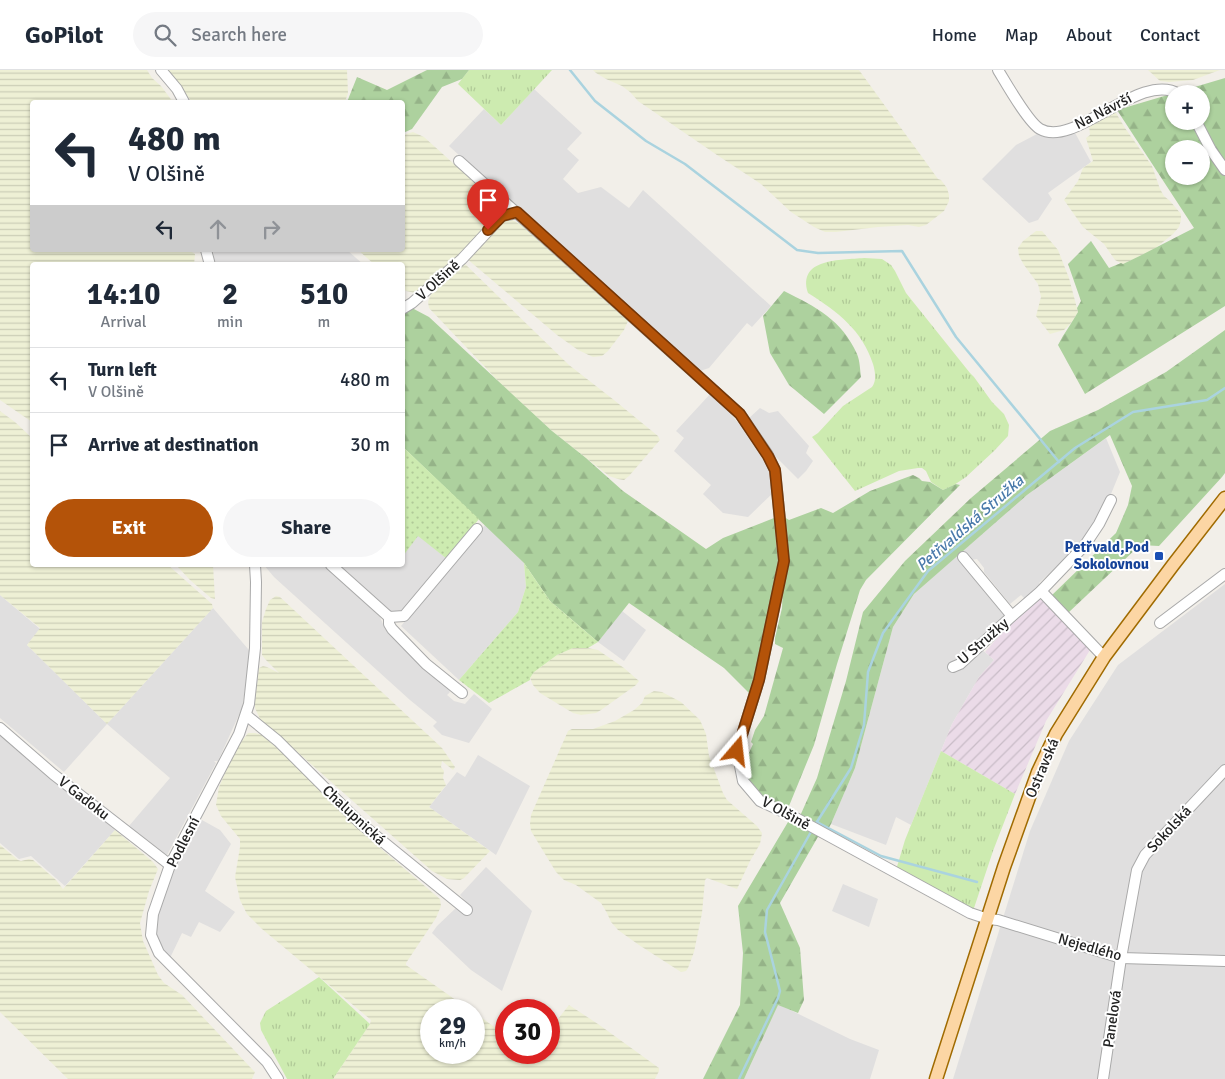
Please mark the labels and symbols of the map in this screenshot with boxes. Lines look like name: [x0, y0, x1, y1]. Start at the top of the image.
street label: Na Návrší: [1071, 89, 1135, 133]
pin: [467, 179, 509, 230]
street label: V Olšině: [412, 256, 464, 304]
water label: Petřvaldská Stružka: [912, 470, 1029, 575]
place label: Petřvald,Pod Sokolovnou: [1065, 538, 1149, 573]
marker: Petřvald,Pod Sokolovnou: [1153, 550, 1165, 562]
street label: U Stružky: [954, 614, 1012, 668]
position arrow: [710, 724, 762, 776]
street label: Ostravská: [1021, 735, 1063, 801]
street label: V Gaďoku: [55, 772, 113, 824]
street label: Chalupnická: [319, 781, 389, 849]
street label: V Olšině: [759, 792, 813, 834]
street label: Sokolská: [1143, 802, 1195, 856]
street label: Podlesní: [163, 814, 203, 870]
street label: Nejedlého: [1056, 929, 1124, 965]
street label: Panelová: [1099, 989, 1125, 1049]
speed limit sign: 30: [495, 999, 560, 1064]

